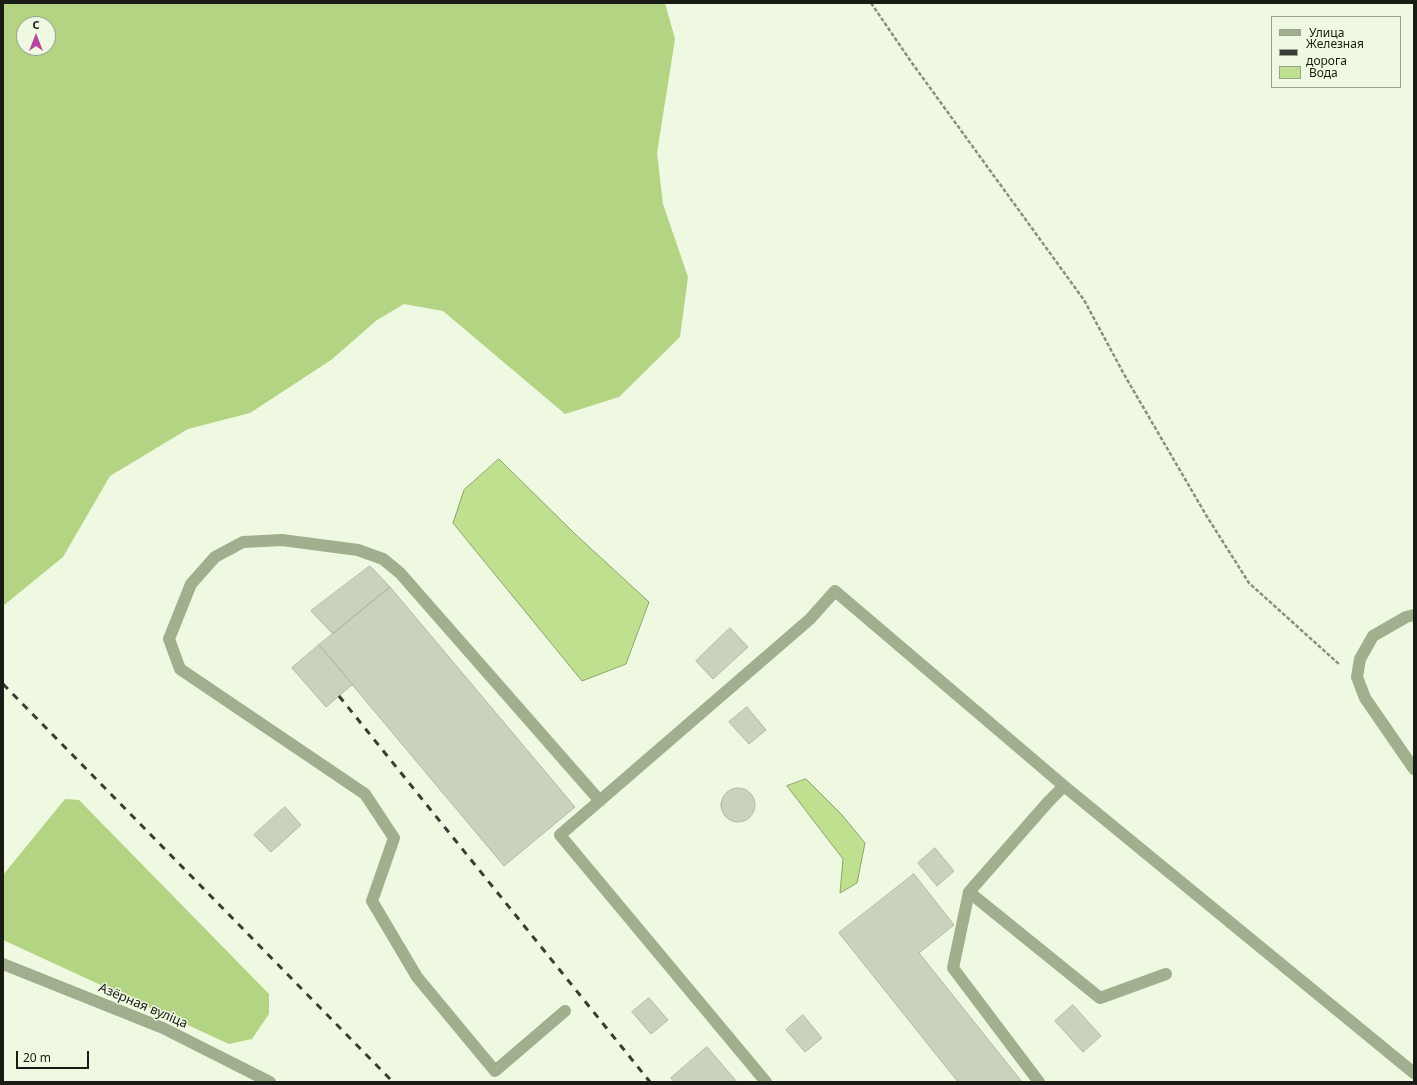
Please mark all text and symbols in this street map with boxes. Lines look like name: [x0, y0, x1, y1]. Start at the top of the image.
north arrow: [16, 16, 56, 56]
legend: [1271, 16, 1401, 88]
text: С: [32, 17, 40, 32]
text: Улица: [1309, 24, 1344, 41]
text: Железная дорога: [1306, 35, 1364, 69]
text: Вода: [1309, 64, 1338, 81]
street label: Азёрная вуліца: [96, 980, 190, 1032]
scale bar: [18, 1043, 91, 1069]
text: 20 m: [23, 1049, 51, 1066]

